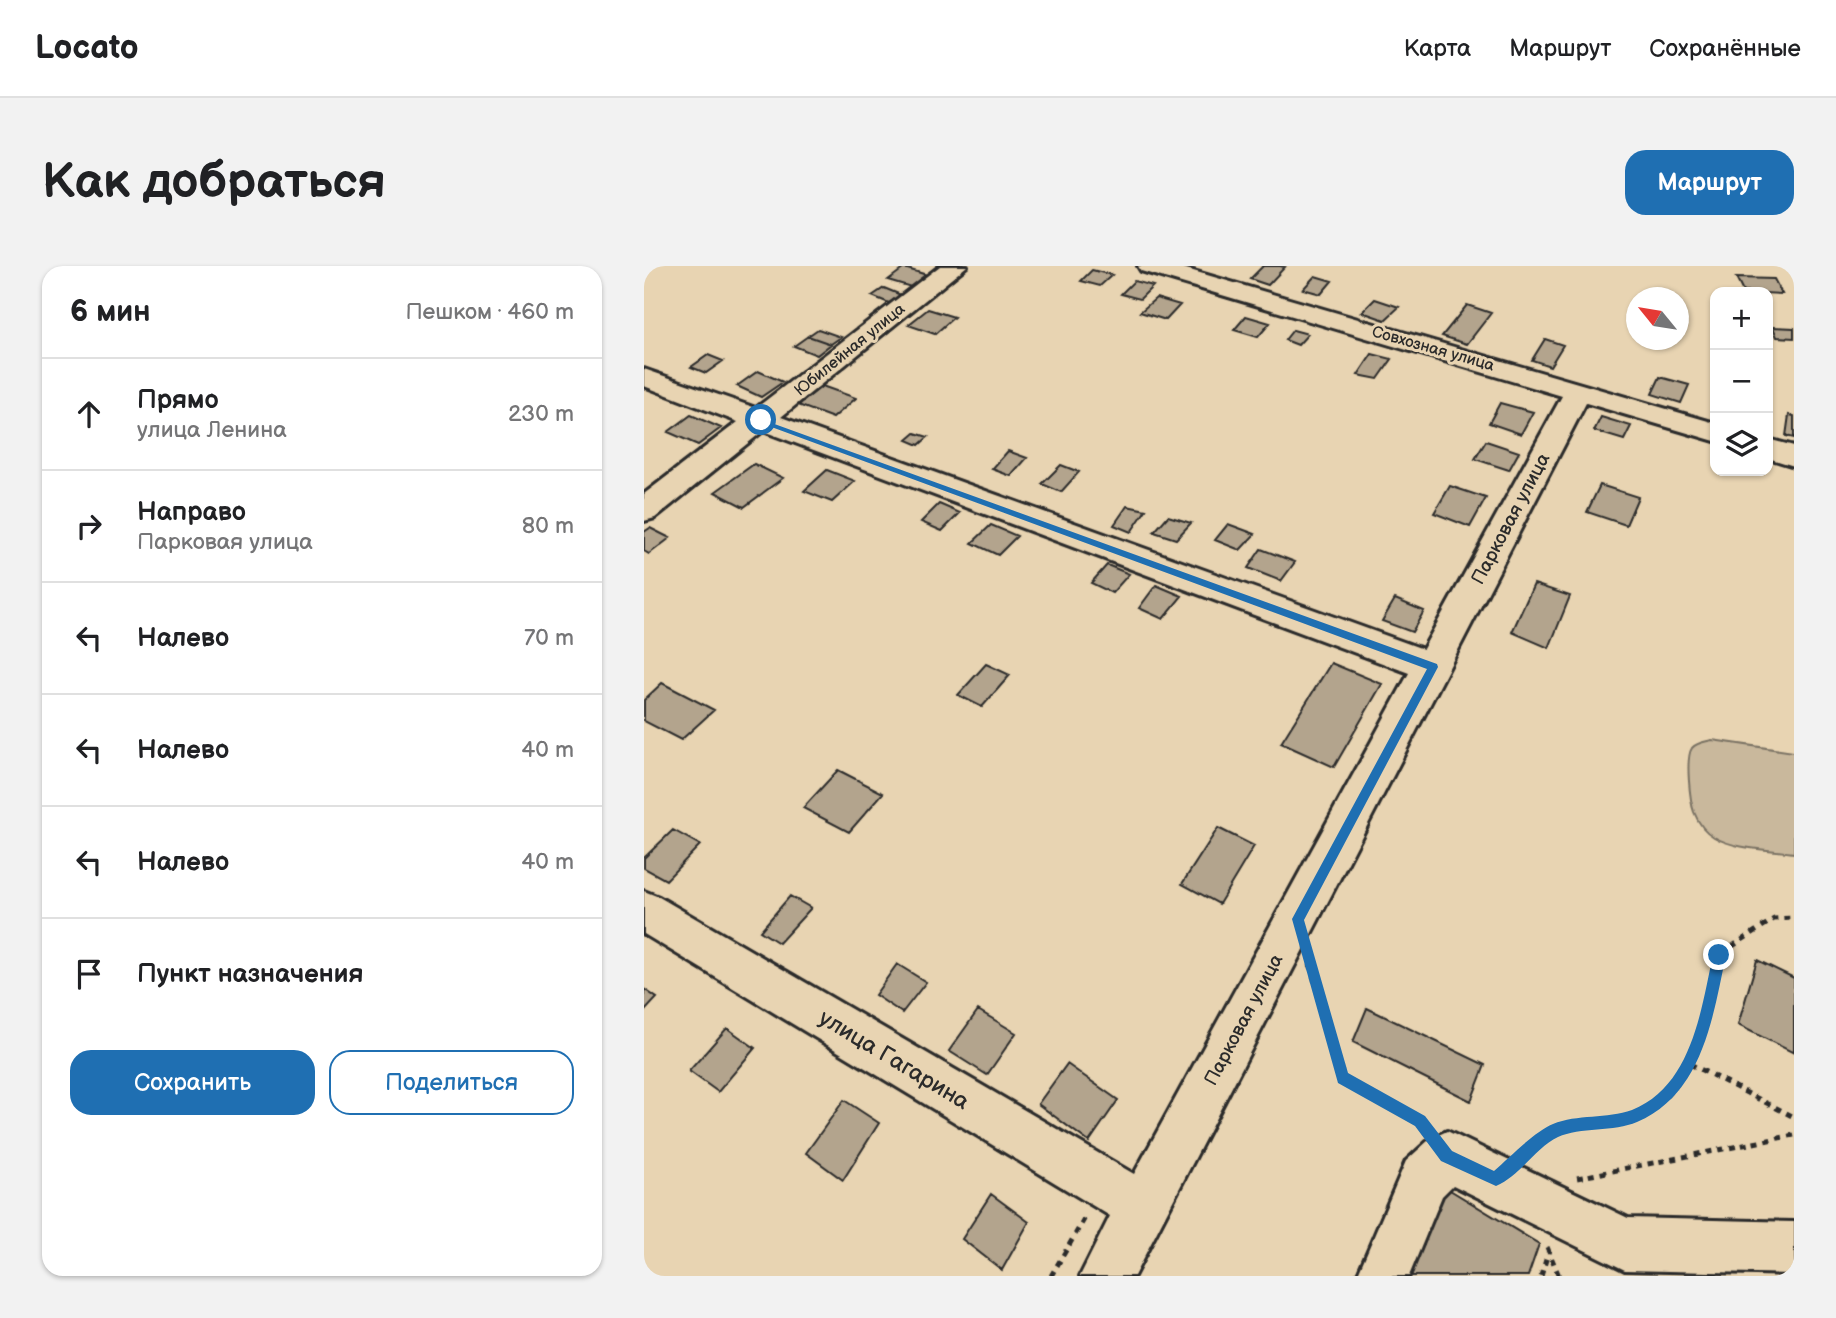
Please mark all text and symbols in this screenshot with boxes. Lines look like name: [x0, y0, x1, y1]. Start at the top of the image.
text: Locato: [35, 28, 139, 68]
text: Карта: [1404, 34, 1471, 63]
text: Маршрут: [1509, 34, 1611, 63]
text: Сохранённые: [1649, 34, 1801, 63]
button: Маршрут: [1625, 150, 1794, 215]
text: Как добраться: [42, 153, 386, 212]
north arrow: [1626, 287, 1689, 350]
map controls: [1710, 287, 1773, 476]
button: +: [1710, 287, 1773, 350]
text: 6 мин: [70, 294, 151, 330]
text: Пешком · 460 m: [405, 298, 574, 326]
street label: Юбилейная улица: [791, 299, 909, 400]
street label: Совхозная улица: [1370, 322, 1497, 376]
button: −: [1710, 350, 1773, 413]
text: Прямо: [137, 385, 219, 416]
icon: ahead: [70, 395, 108, 433]
text: 230 m: [508, 400, 574, 428]
route start: [745, 404, 776, 435]
button: layers: [1710, 413, 1773, 476]
text: улица Ленина: [137, 416, 287, 444]
street label: Парковая улица: [1467, 449, 1555, 589]
text: Направо: [137, 497, 246, 528]
icon: right: [70, 507, 108, 545]
text: 80 m: [522, 512, 574, 540]
text: Парковая улица: [137, 528, 313, 556]
icon: left: [70, 619, 108, 657]
text: Налево: [137, 623, 229, 654]
text: 70 m: [524, 624, 574, 652]
icon: left: [70, 731, 108, 769]
text: Налево: [137, 735, 229, 766]
text: 40 m: [521, 736, 574, 764]
icon: left: [70, 843, 108, 881]
text: Налево: [137, 847, 229, 878]
text: 40 m: [521, 848, 574, 876]
route end: [1703, 939, 1734, 970]
street label: Парковая улица: [1200, 950, 1288, 1090]
icon: arrive: [70, 955, 108, 993]
text: Пункт назначения: [137, 959, 363, 990]
street label: улица Гагарина: [814, 1004, 975, 1116]
button: Сохранить: [70, 1050, 315, 1115]
button: Поделиться: [329, 1050, 574, 1115]

